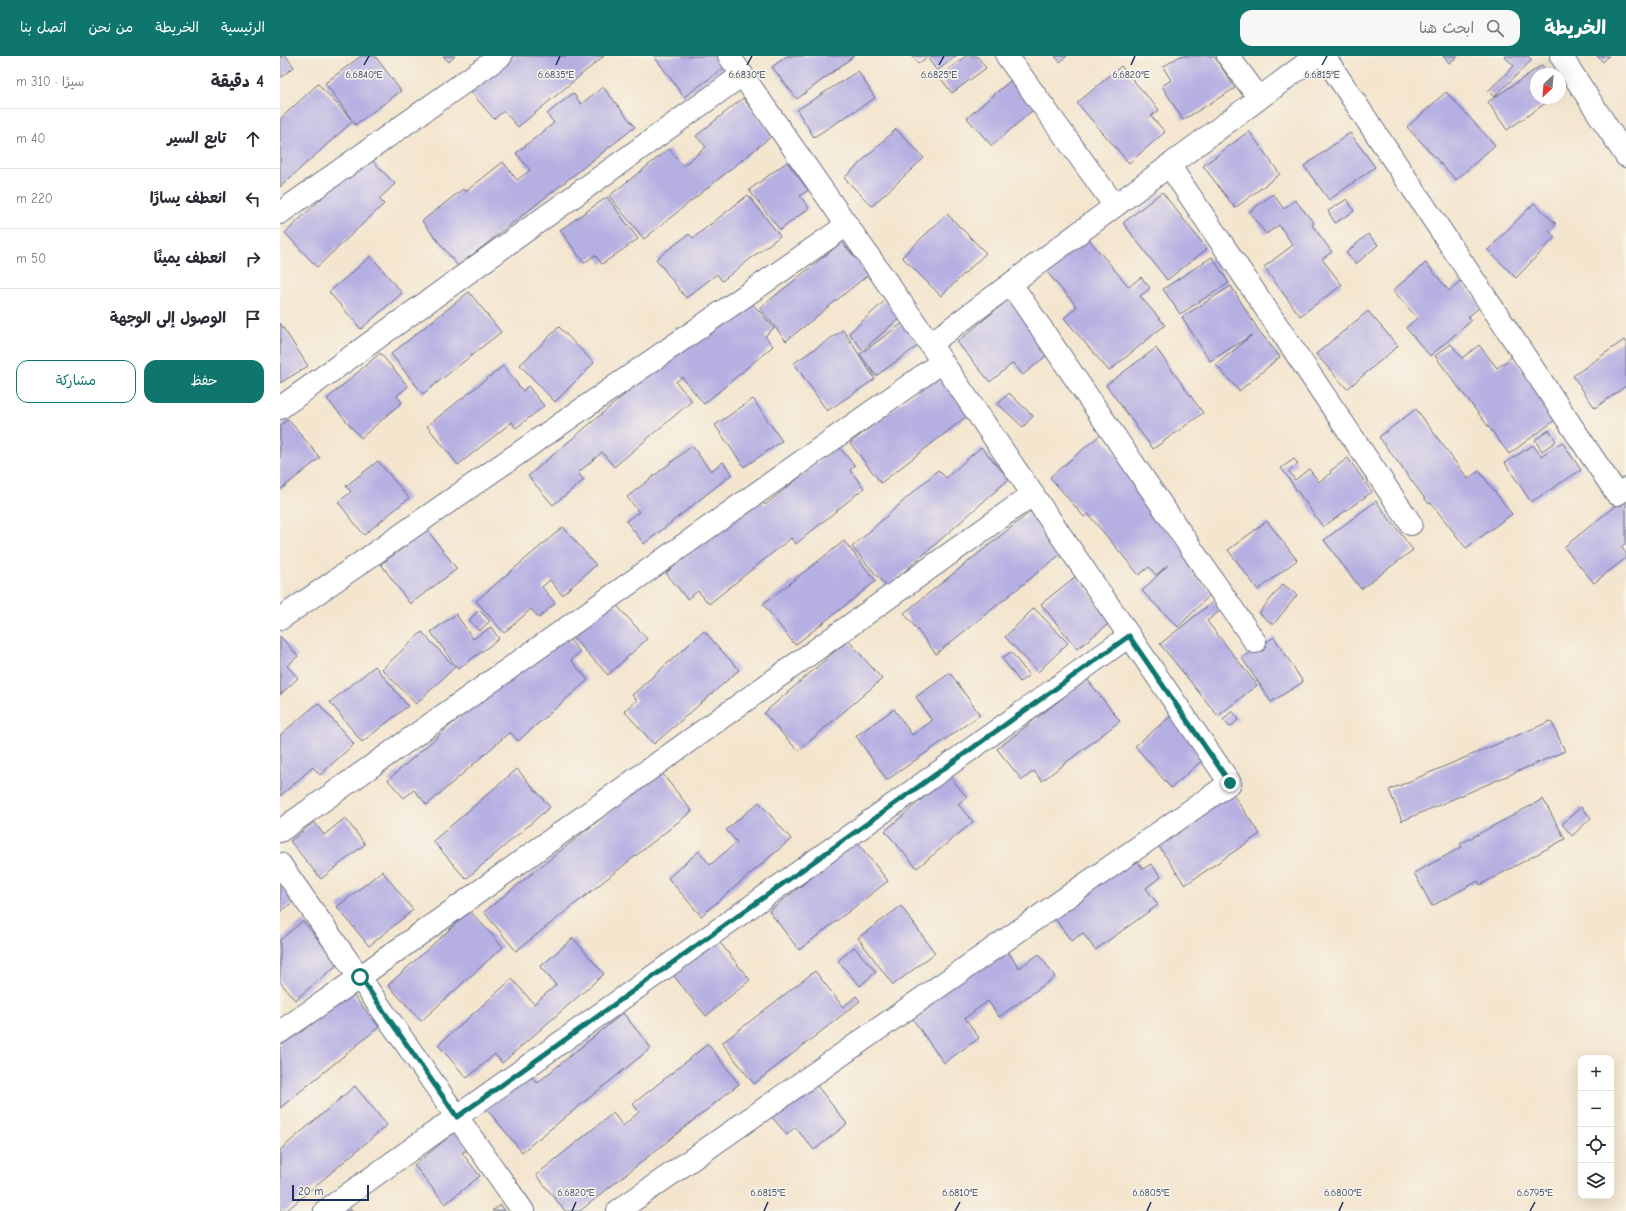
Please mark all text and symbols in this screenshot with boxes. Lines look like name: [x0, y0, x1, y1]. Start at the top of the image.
search box: [1240, 10, 1520, 46]
icon: search: [1484, 17, 1506, 39]
text: الخريطة: [1544, 17, 1606, 39]
text: اتصل بنا: [20, 19, 67, 36]
text: من نحن: [89, 19, 133, 36]
text: الخريطة: [155, 19, 199, 36]
text: الرئيسية: [221, 19, 265, 36]
text: ابحث هنا: [1419, 19, 1474, 37]
north arrow: [1530, 68, 1566, 104]
text: 6.6840°E: [346, 69, 382, 81]
text: 6.6835°E: [538, 69, 574, 81]
text: 6.6830°E: [728, 69, 766, 81]
text: 6.6825°E: [921, 69, 957, 81]
text: 6.6820°E: [1112, 69, 1150, 81]
text: 6.6815°E: [1304, 69, 1340, 81]
text: 4 دقيقة: [211, 72, 264, 91]
text: سيرًا · 310 m: [16, 74, 84, 89]
icon: ahead: [242, 128, 264, 150]
text: تابع السير: [167, 129, 226, 147]
text: 40 m: [16, 131, 45, 146]
icon: left: [242, 188, 264, 210]
text: انعطف يسارًا: [150, 189, 226, 207]
text: 220 m: [16, 191, 53, 206]
icon: right: [242, 248, 264, 270]
text: انعطف يمينًا: [154, 249, 226, 267]
text: 50 m: [16, 251, 46, 266]
icon: arrive: [242, 308, 264, 330]
text: الوصول إلى الوجهة: [110, 309, 226, 327]
button: مشاركة: [16, 360, 136, 403]
button: حفظ: [144, 360, 264, 403]
route end: [1221, 774, 1239, 792]
route start: [351, 968, 369, 986]
map controls: [1578, 1055, 1614, 1199]
button: +: [1578, 1055, 1614, 1091]
button: −: [1578, 1091, 1614, 1127]
button: locate: [1578, 1127, 1614, 1163]
button: layers: [1578, 1163, 1614, 1199]
scale bar: [292, 1183, 369, 1202]
text: 20 m: [298, 1185, 323, 1198]
text: 6.6820°E: [557, 1187, 595, 1199]
text: 6.6815°E: [750, 1187, 786, 1199]
text: 6.6810°E: [942, 1187, 978, 1199]
text: 6.6805°E: [1132, 1187, 1170, 1199]
text: 6.6800°E: [1324, 1187, 1362, 1199]
text: 6.6795°E: [1517, 1187, 1553, 1199]

